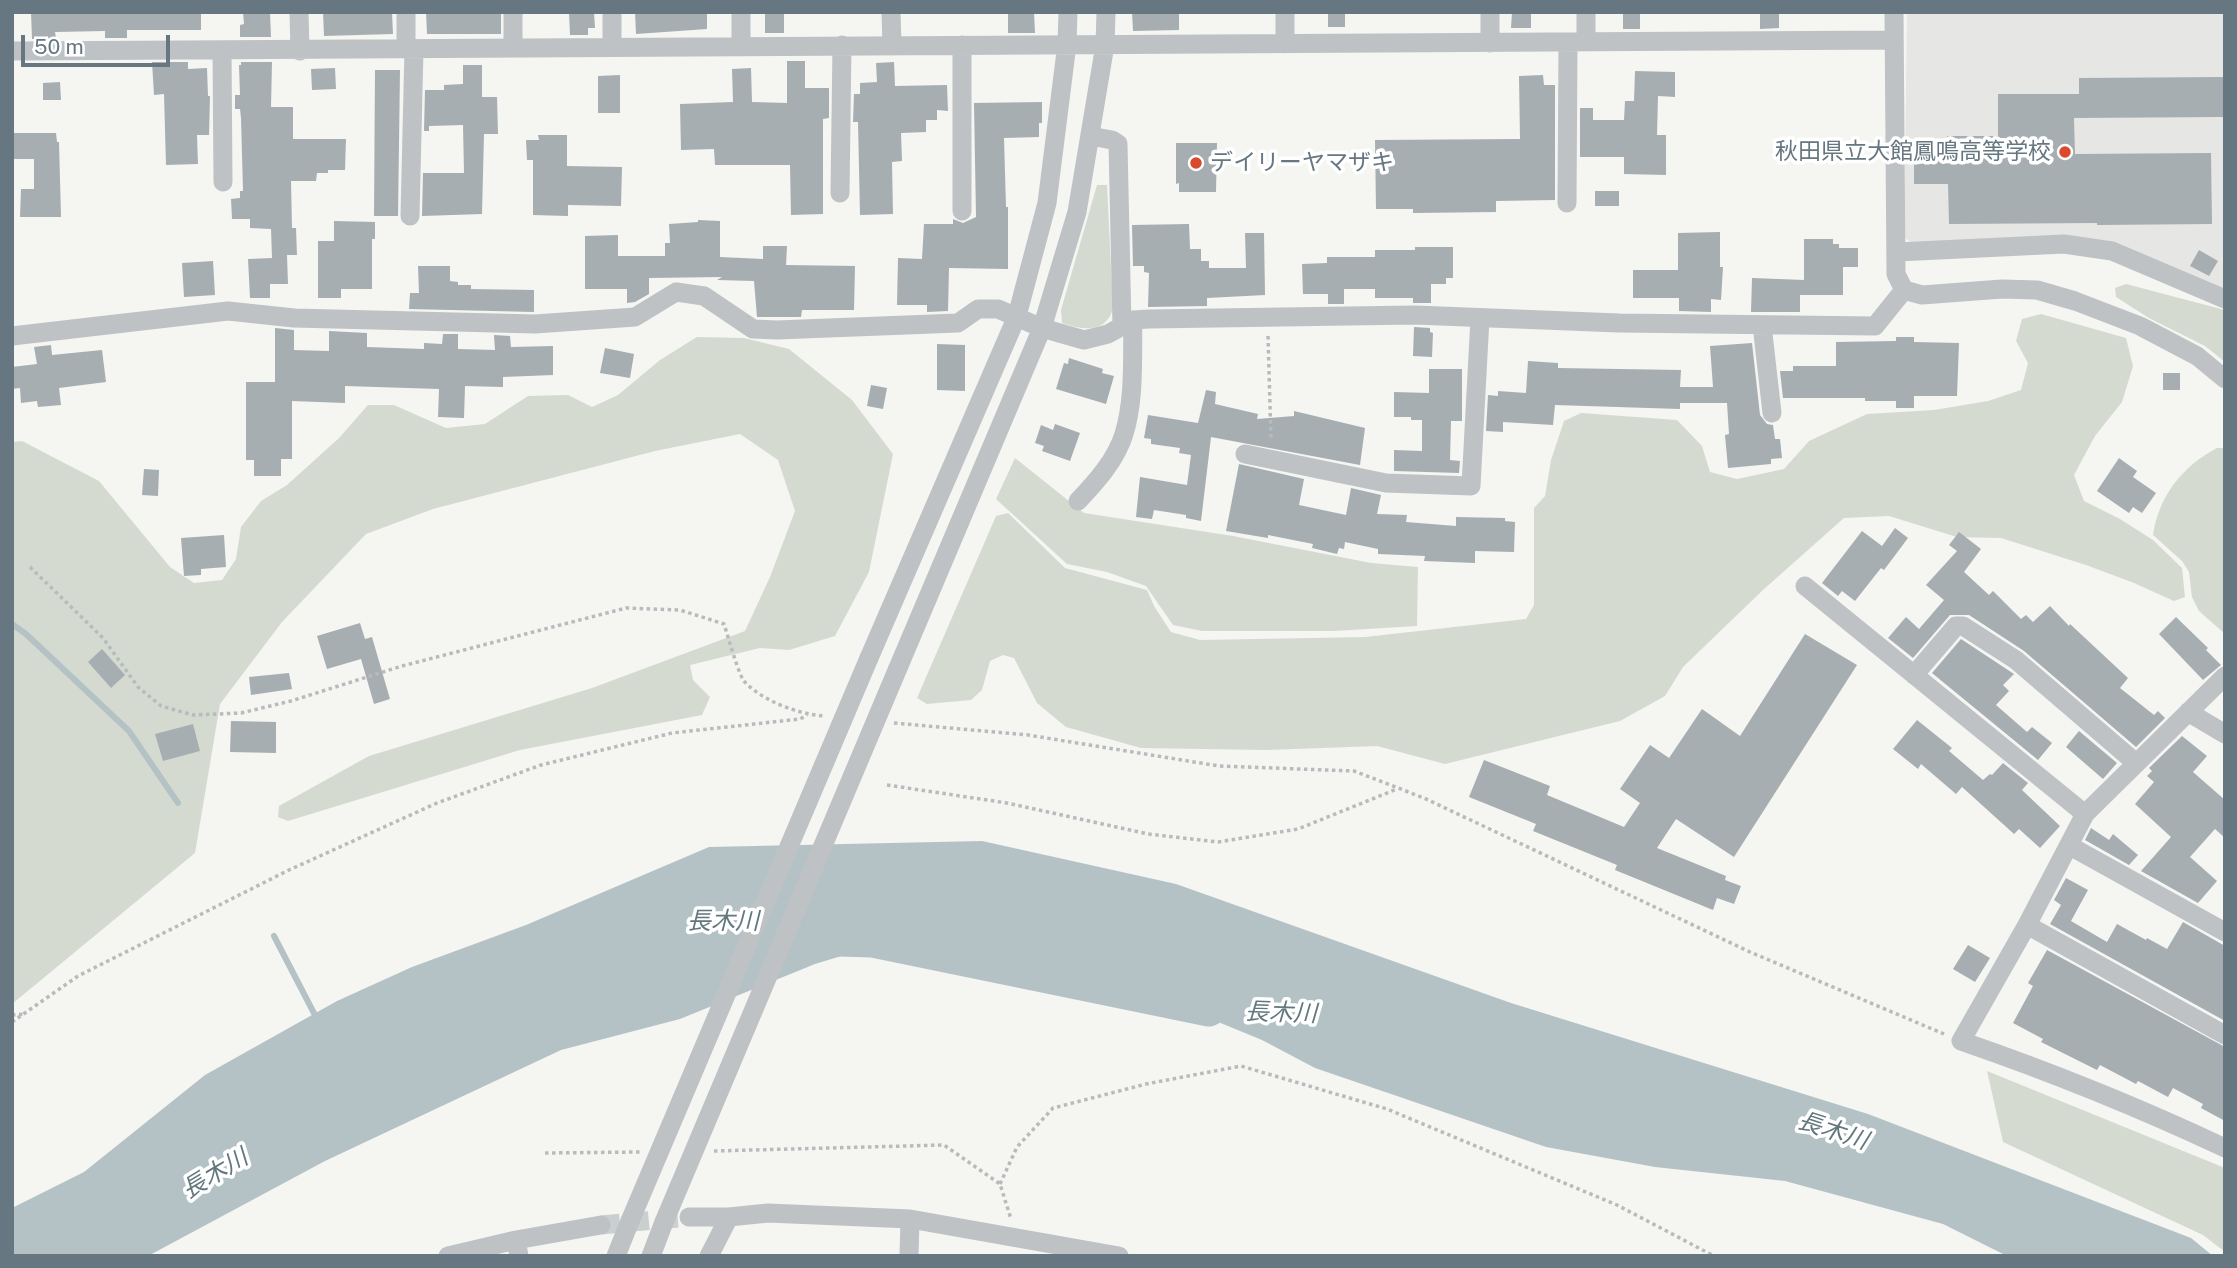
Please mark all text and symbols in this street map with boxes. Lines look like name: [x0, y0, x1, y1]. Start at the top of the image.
scale bar: [24, 21, 173, 65]
text: 50 m: [34, 34, 84, 59]
place label: 秋田県立大館鳳鳴高等学校: [1775, 138, 2051, 166]
marker: 秋田県立大館鳳鳴高等学校: [2057, 144, 2073, 160]
place label: デイリーヤマザキ: [1210, 149, 1394, 177]
marker: デイリーヤマザキ: [1188, 155, 1204, 171]
water label: 長木川: [687, 908, 759, 936]
water label: 長木川: [1245, 997, 1317, 1029]
water label: 長木川: [1794, 1106, 1872, 1156]
water label: 長木川: [177, 1143, 253, 1205]

